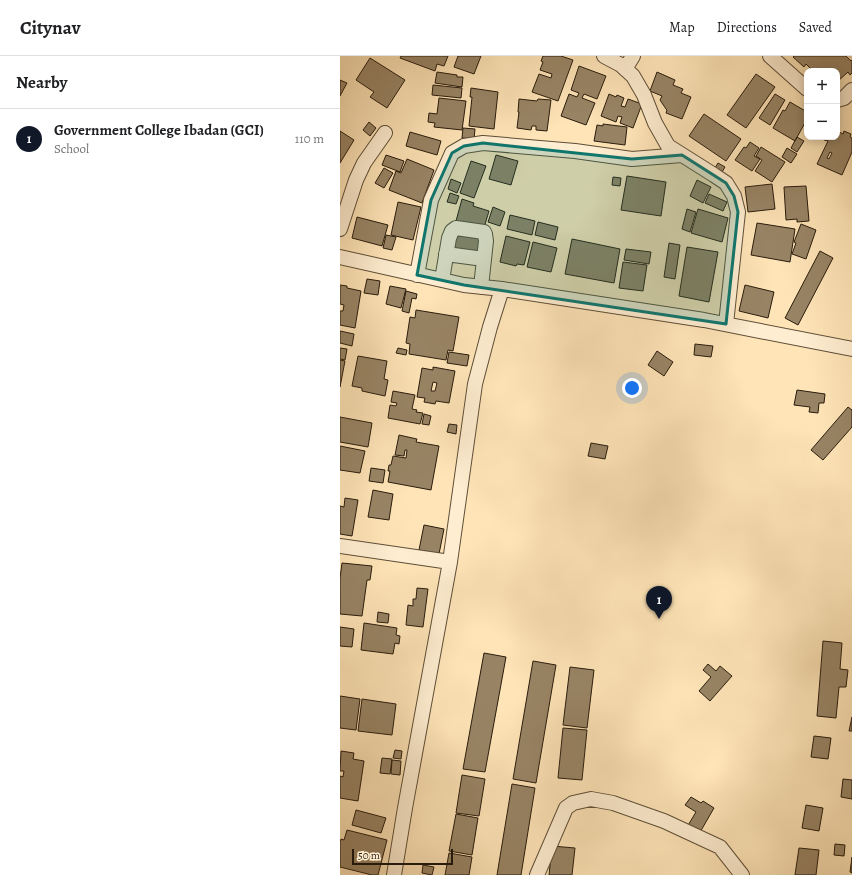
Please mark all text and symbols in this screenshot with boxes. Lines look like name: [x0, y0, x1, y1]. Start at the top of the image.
text: Citynav: [20, 15, 81, 41]
text: Map: [669, 18, 695, 37]
text: Directions: [717, 18, 777, 37]
text: Saved: [799, 18, 832, 37]
map controls: [804, 68, 840, 140]
button: +: [804, 68, 840, 104]
text: Nearby: [16, 71, 67, 94]
button: −: [804, 104, 840, 140]
text: Government College Ibadan (GCI): [54, 120, 264, 140]
text: 1: [27, 130, 31, 147]
text: 110 m: [295, 130, 324, 147]
text: School: [54, 140, 89, 157]
your location: [622, 378, 642, 398]
pin: 1: [646, 586, 672, 619]
scale bar: [352, 847, 453, 866]
text: 50 m: [358, 848, 380, 863]

